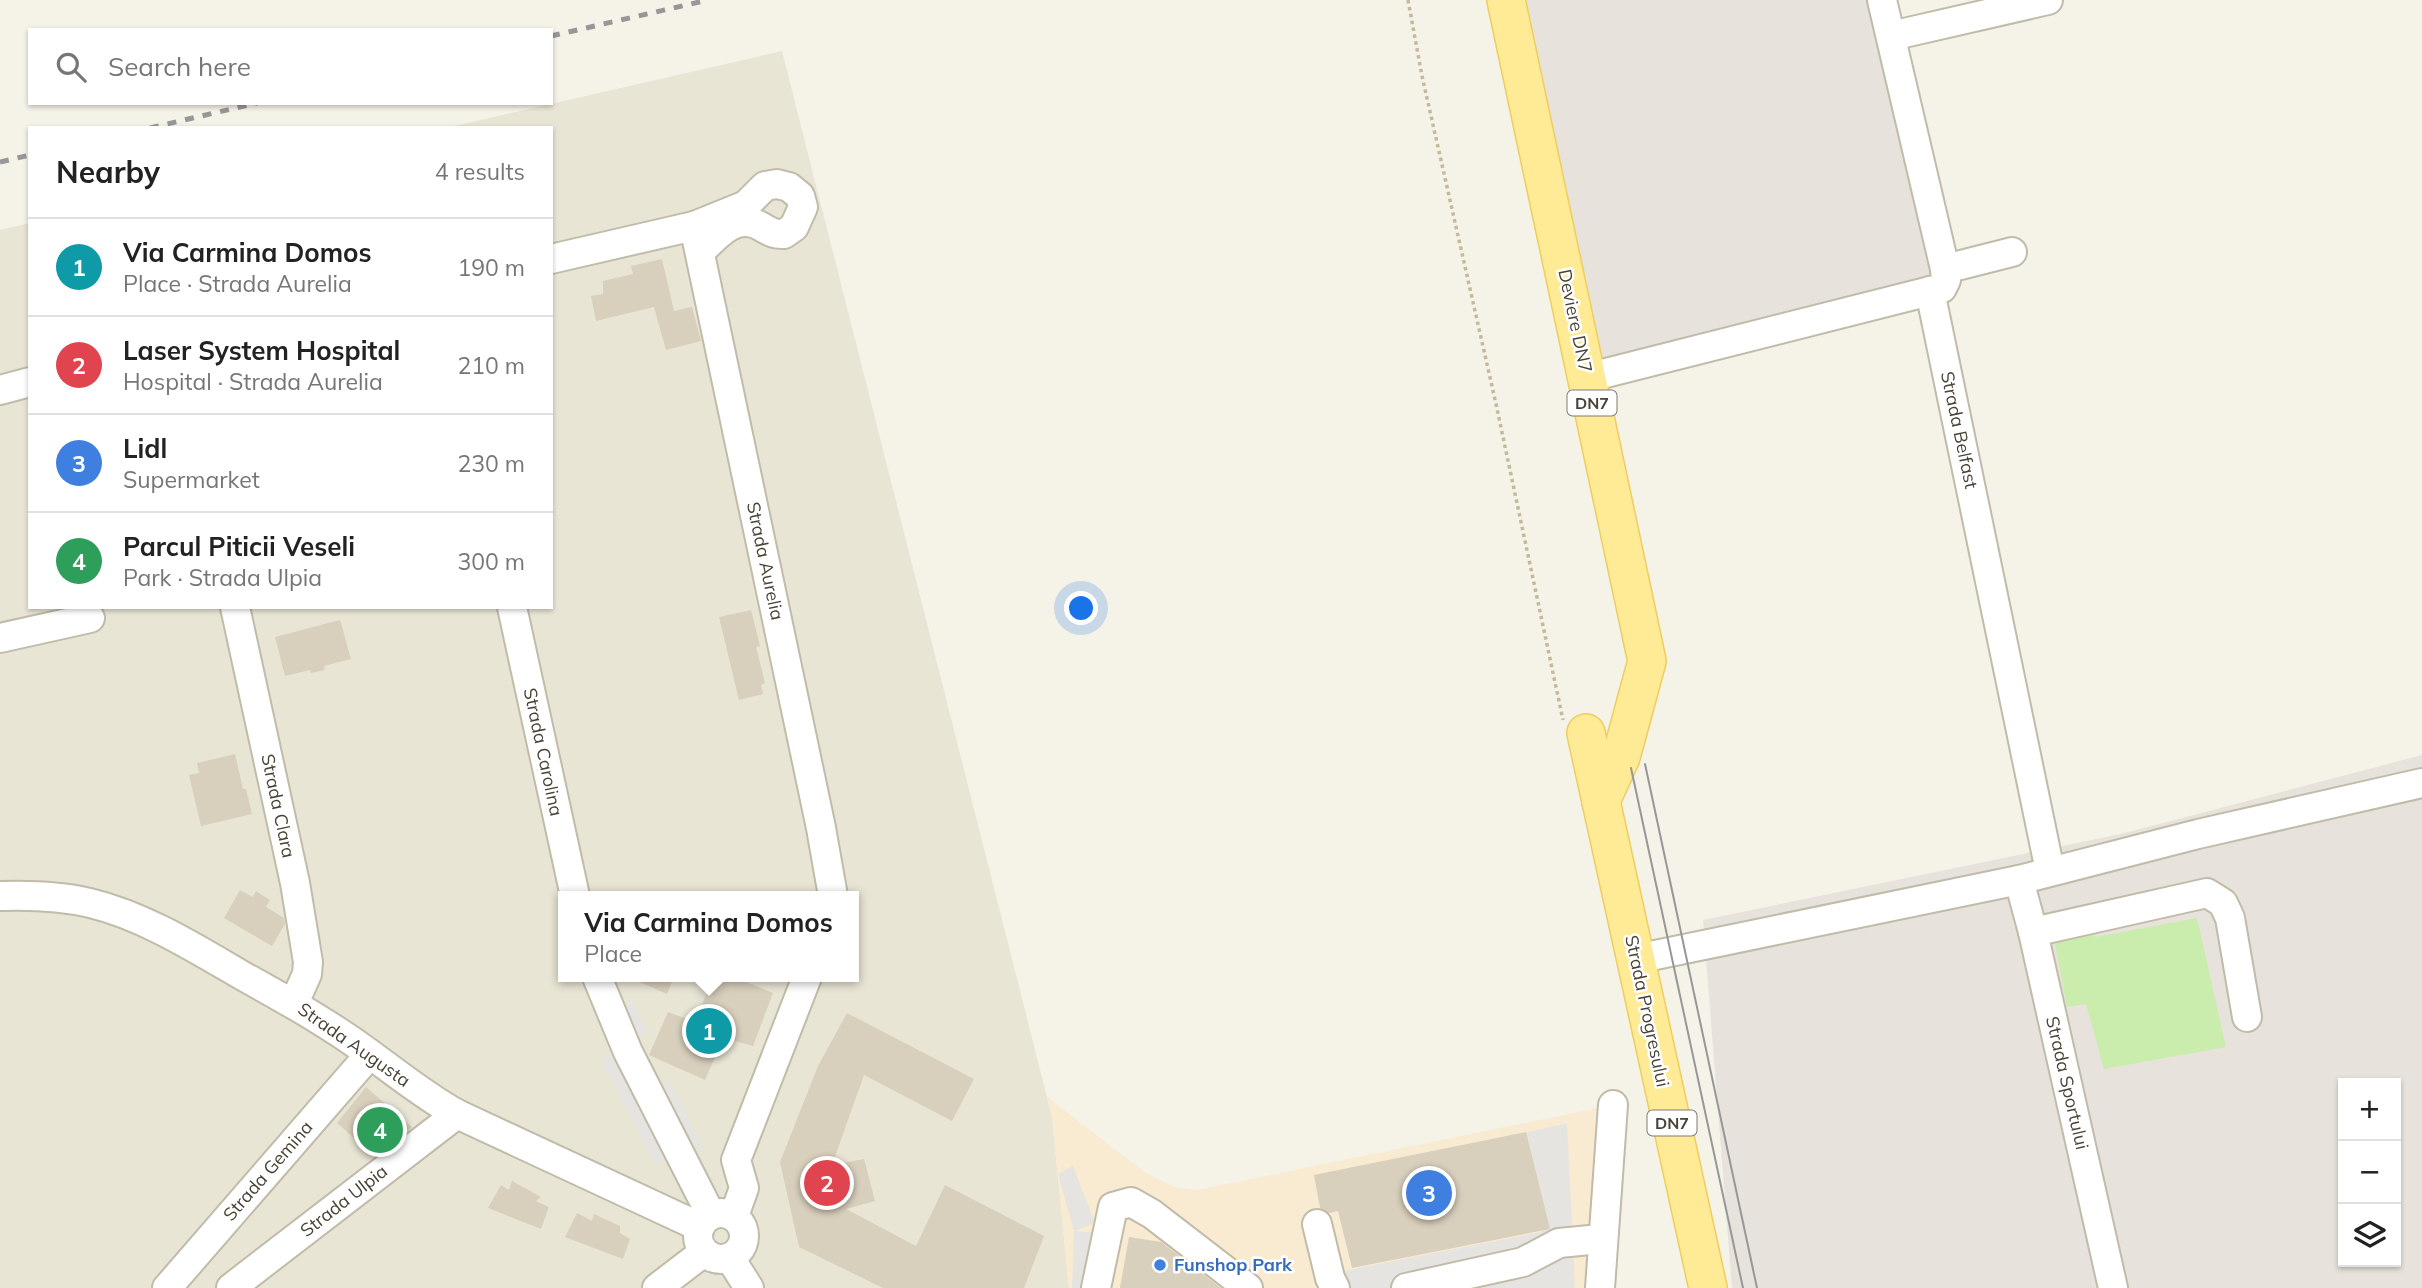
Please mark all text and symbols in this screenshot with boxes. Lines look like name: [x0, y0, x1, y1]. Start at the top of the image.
search box: [28, 28, 553, 105]
icon: search: [52, 48, 90, 86]
text: Search here: [108, 50, 251, 83]
text: Nearby: [56, 153, 160, 191]
text: 4 results: [435, 157, 525, 186]
text: Via Carmina Domos: [123, 236, 372, 269]
text: 1: [72, 253, 86, 282]
text: 190 m: [457, 253, 525, 282]
street label: Deviere DN7: [1553, 267, 1598, 375]
text: Place · Strada Aurelia: [123, 269, 352, 298]
text: Laser System Hospital: [123, 334, 400, 367]
text: 2: [72, 351, 86, 380]
text: 210 m: [457, 351, 525, 380]
text: Hospital · Strada Aurelia: [123, 367, 383, 396]
street label: Strada Belfast: [1936, 369, 1983, 491]
road number: DN7: [1568, 390, 1616, 416]
text: Lidl: [123, 432, 167, 465]
text: 3: [72, 449, 86, 478]
text: 230 m: [457, 449, 525, 478]
text: Supermarket: [123, 465, 260, 494]
street label: Strada Aurelia: [742, 500, 789, 622]
text: Parcul Piticii Veseli: [123, 530, 355, 563]
text: 4: [72, 547, 86, 576]
text: 300 m: [457, 547, 525, 576]
text: Park · Strada Ulpia: [123, 563, 322, 592]
your location: [1064, 591, 1098, 625]
street label: Strada Carolina: [519, 686, 568, 818]
street label: Strada Clara: [256, 752, 301, 860]
popup: [558, 891, 859, 982]
text: Via Carmina Domos: [584, 906, 833, 939]
street label: Strada Progresului: [1620, 933, 1675, 1089]
text: Place: [584, 939, 642, 968]
street label: Strada Augusta: [294, 997, 415, 1092]
pin: 1: [686, 1005, 732, 1057]
street label: Strada Sportului: [2041, 1014, 2094, 1152]
map controls: [2338, 1078, 2401, 1267]
button: +: [2338, 1078, 2401, 1141]
pin: 4: [357, 1104, 403, 1156]
road number: DN7: [1648, 1110, 1696, 1135]
street label: Strada Gemina: [218, 1116, 317, 1226]
button: −: [2338, 1141, 2401, 1204]
pin: 2: [804, 1157, 850, 1209]
street label: Strada Ulpia: [296, 1159, 392, 1242]
pin: 3: [1406, 1167, 1452, 1219]
button: layers: [2338, 1204, 2401, 1267]
place label: Funshop Park: [1174, 1253, 1293, 1276]
marker: Funshop Park: [1152, 1257, 1168, 1273]

